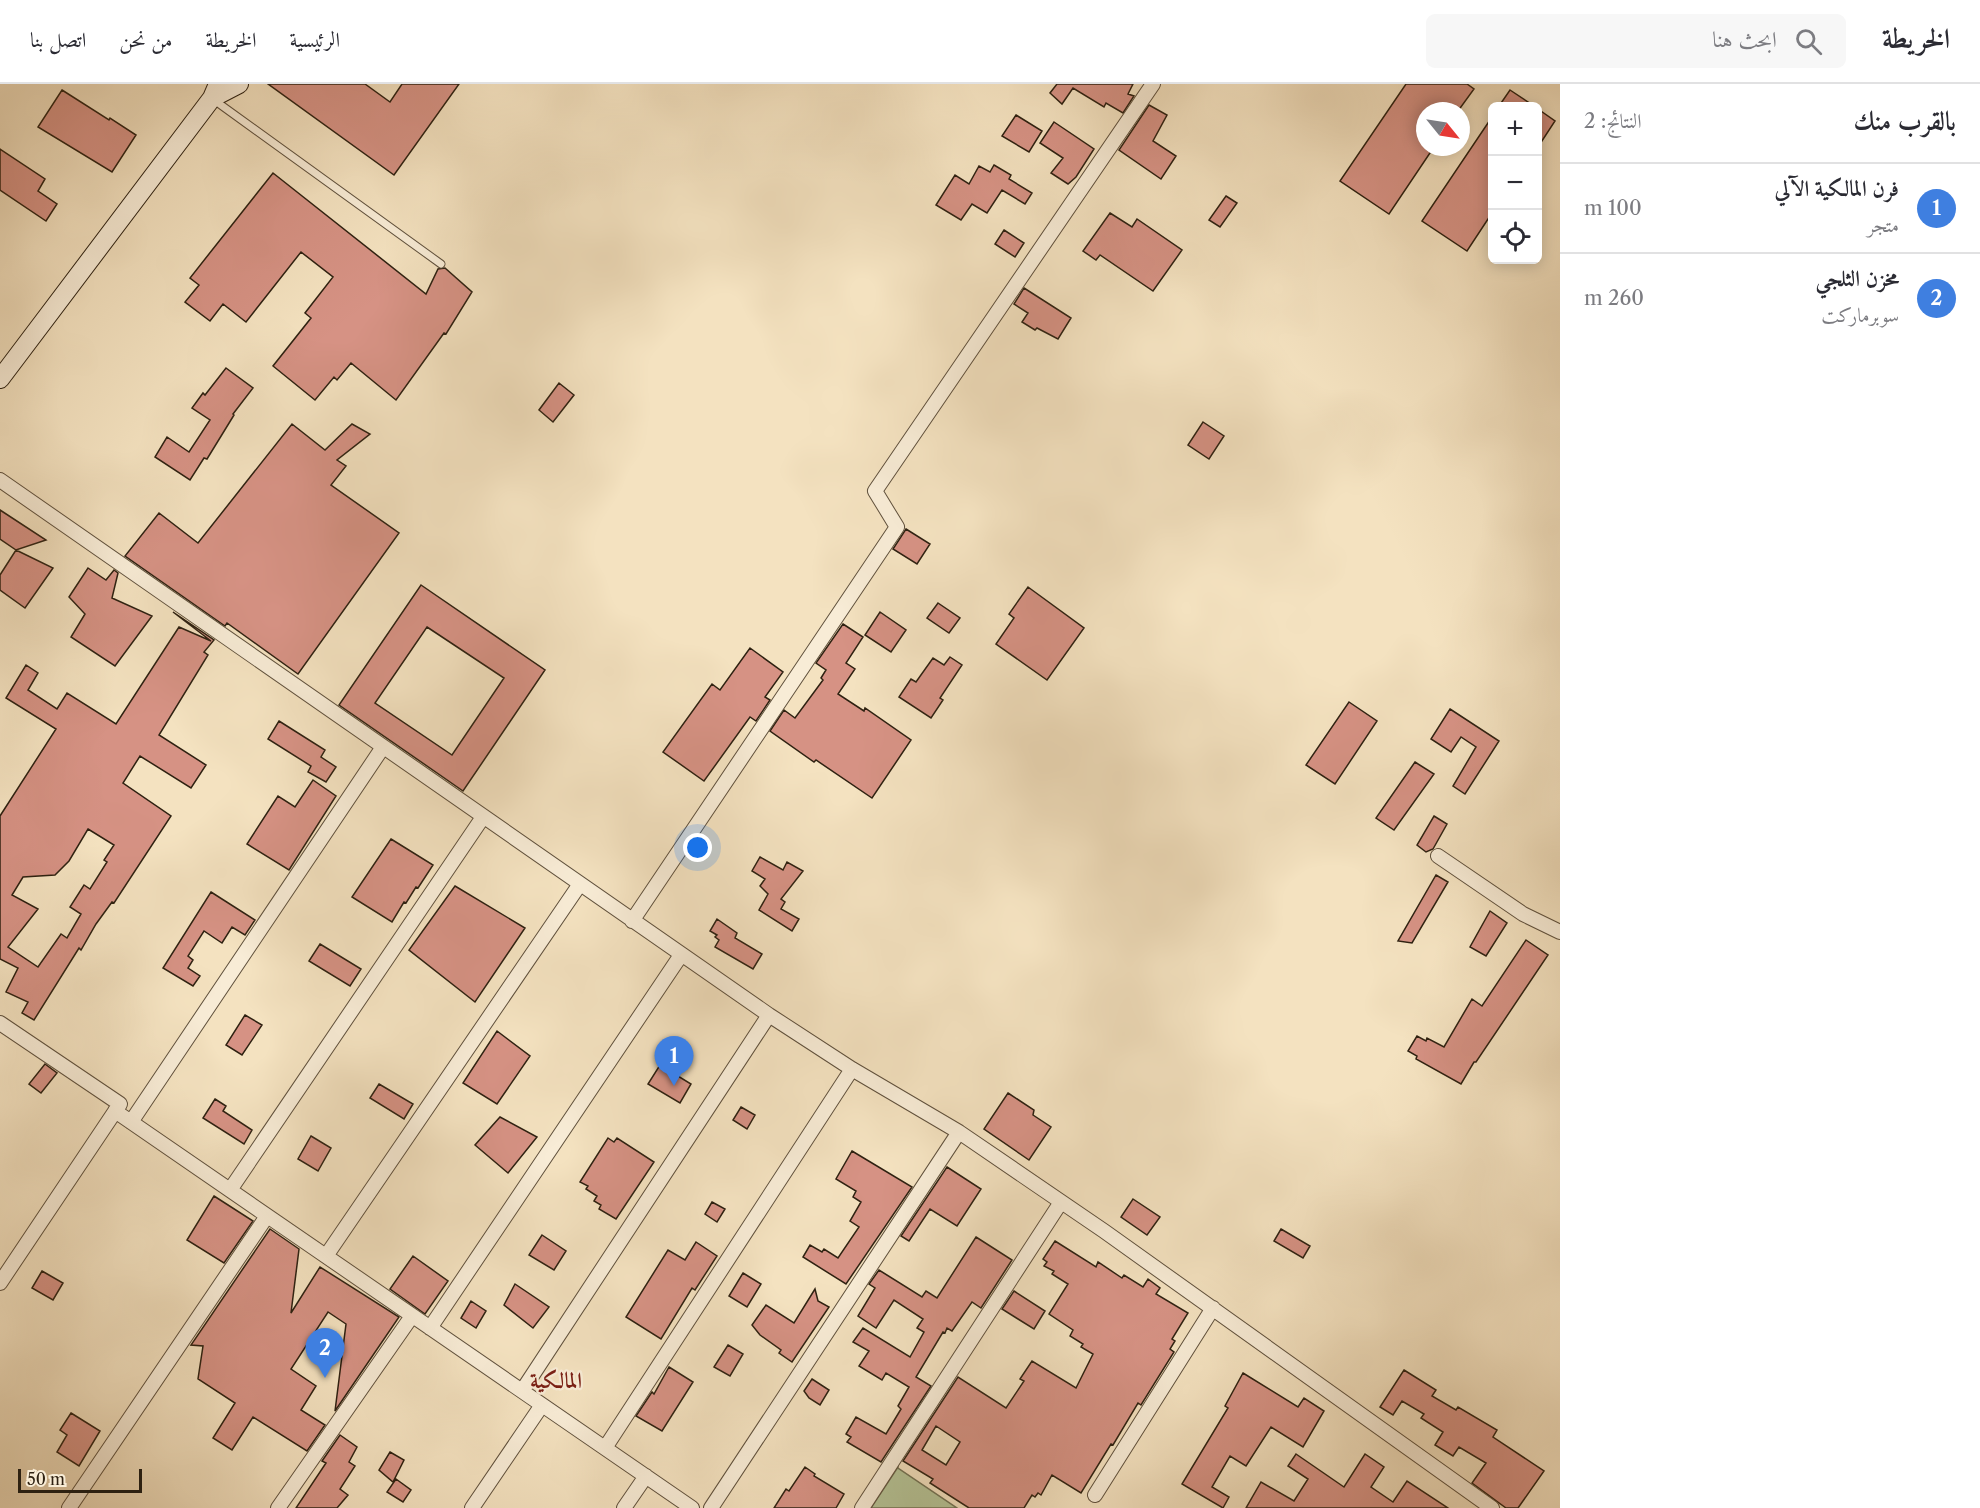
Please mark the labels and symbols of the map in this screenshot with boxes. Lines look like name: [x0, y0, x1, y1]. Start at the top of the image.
north arrow: [1416, 102, 1470, 156]
your location: [683, 833, 712, 862]
pin: 1: [654, 1036, 694, 1086]
pin: 2: [306, 1328, 344, 1378]
district label: المالكية: [530, 1367, 582, 1394]
scale bar: [18, 1466, 142, 1494]

